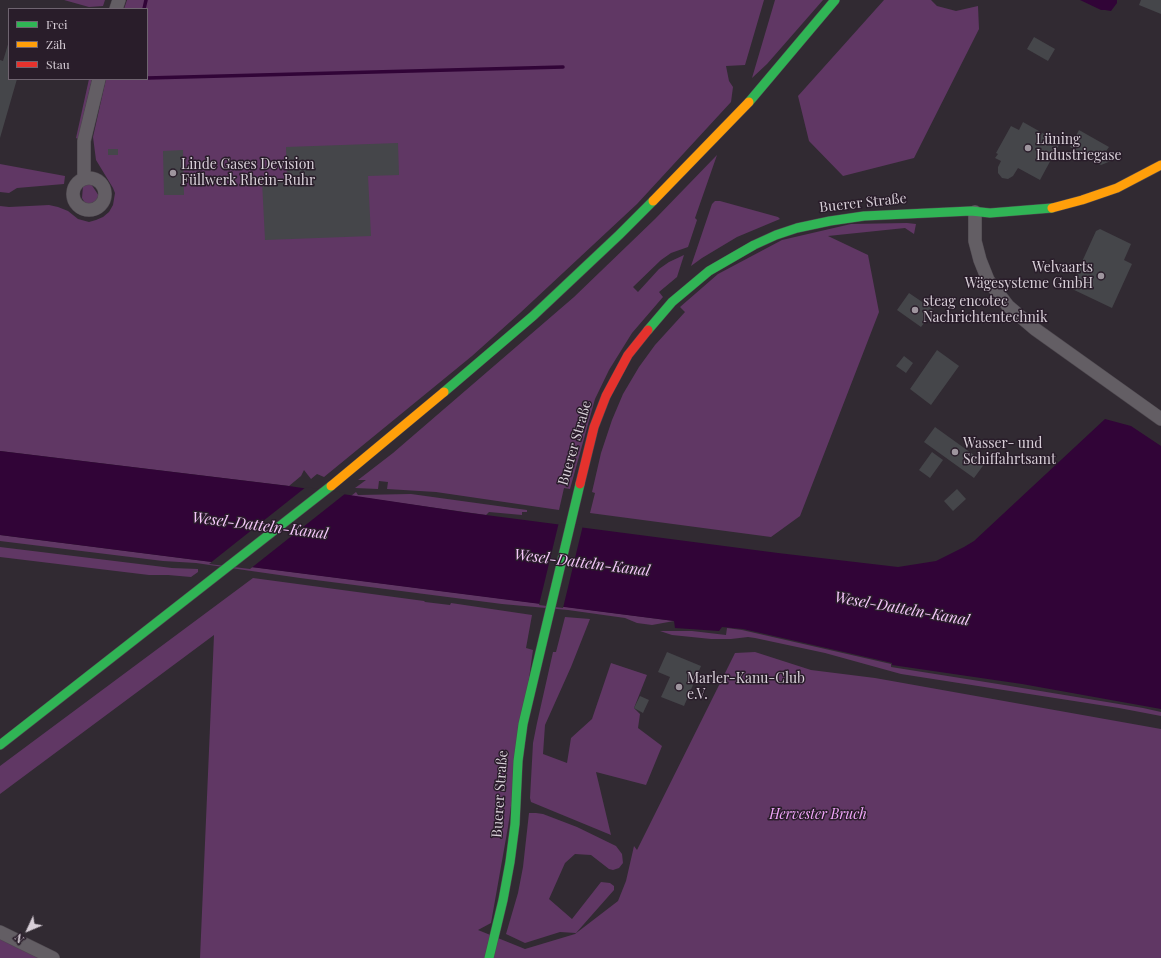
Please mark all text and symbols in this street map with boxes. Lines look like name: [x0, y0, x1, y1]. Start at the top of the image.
legend: [8, 8, 148, 80]
text: Frei: [46, 16, 68, 32]
text: Zäh: [46, 36, 66, 52]
text: Stau: [46, 56, 70, 72]
place label: Lüning Industriegase: [1036, 132, 1122, 164]
marker: Lüning Industriegase: [1023, 143, 1033, 153]
place label: Linde Gases Devision Füllwerk Rhein-Ruhr: [181, 157, 315, 190]
marker: Linde Gases Devision Füllwerk Rhein-Ruhr: [168, 168, 178, 178]
street label: Buerer Straße: [819, 190, 907, 216]
place label: Welvaarts Wägesysteme GmbH: [965, 260, 1093, 292]
marker: Welvaarts Wägesysteme GmbH: [1096, 271, 1106, 281]
place label: steag encotec Nachrichtentechnik: [923, 294, 1048, 326]
marker: steag encotec Nachrichtentechnik: [910, 305, 920, 315]
street label: Buerer Straße: [555, 399, 595, 487]
place label: Wasser- und Schiffahrtsamt: [963, 436, 1056, 468]
marker: Wasser- und Schiffahrtsamt: [950, 447, 960, 457]
water label: Wesel-Datteln-Kanal: [191, 509, 329, 543]
water label: Wesel-Datteln-Kanal: [513, 546, 651, 580]
water label: Wesel-Datteln-Kanal: [833, 588, 971, 630]
place label: Marler-Kanu-Club e.V.: [687, 671, 805, 704]
marker: Marler-Kanu-Club e.V.: [674, 682, 684, 692]
street label: Buerer Straße: [489, 750, 511, 838]
park label: Hervester Bruch: [769, 807, 867, 823]
north arrow: [8, 910, 48, 950]
text: N: [11, 931, 27, 947]

